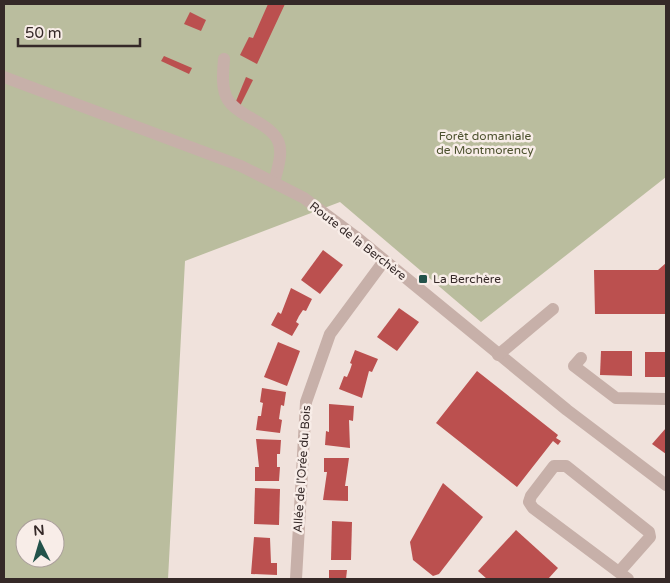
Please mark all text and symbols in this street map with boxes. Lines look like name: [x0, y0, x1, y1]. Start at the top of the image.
scale bar: [18, 15, 140, 47]
text: 50 m: [25, 24, 62, 42]
park label: Forêt domaniale de Montmorency: [436, 129, 534, 157]
street label: Route de la Berchère: [307, 199, 409, 283]
place label: La Berchère: [433, 272, 501, 286]
marker: La Berchère: [417, 273, 429, 285]
street label: Allée de l'Orée du Bois: [291, 405, 313, 533]
north arrow: [15, 518, 65, 568]
text: N: [33, 522, 45, 540]

